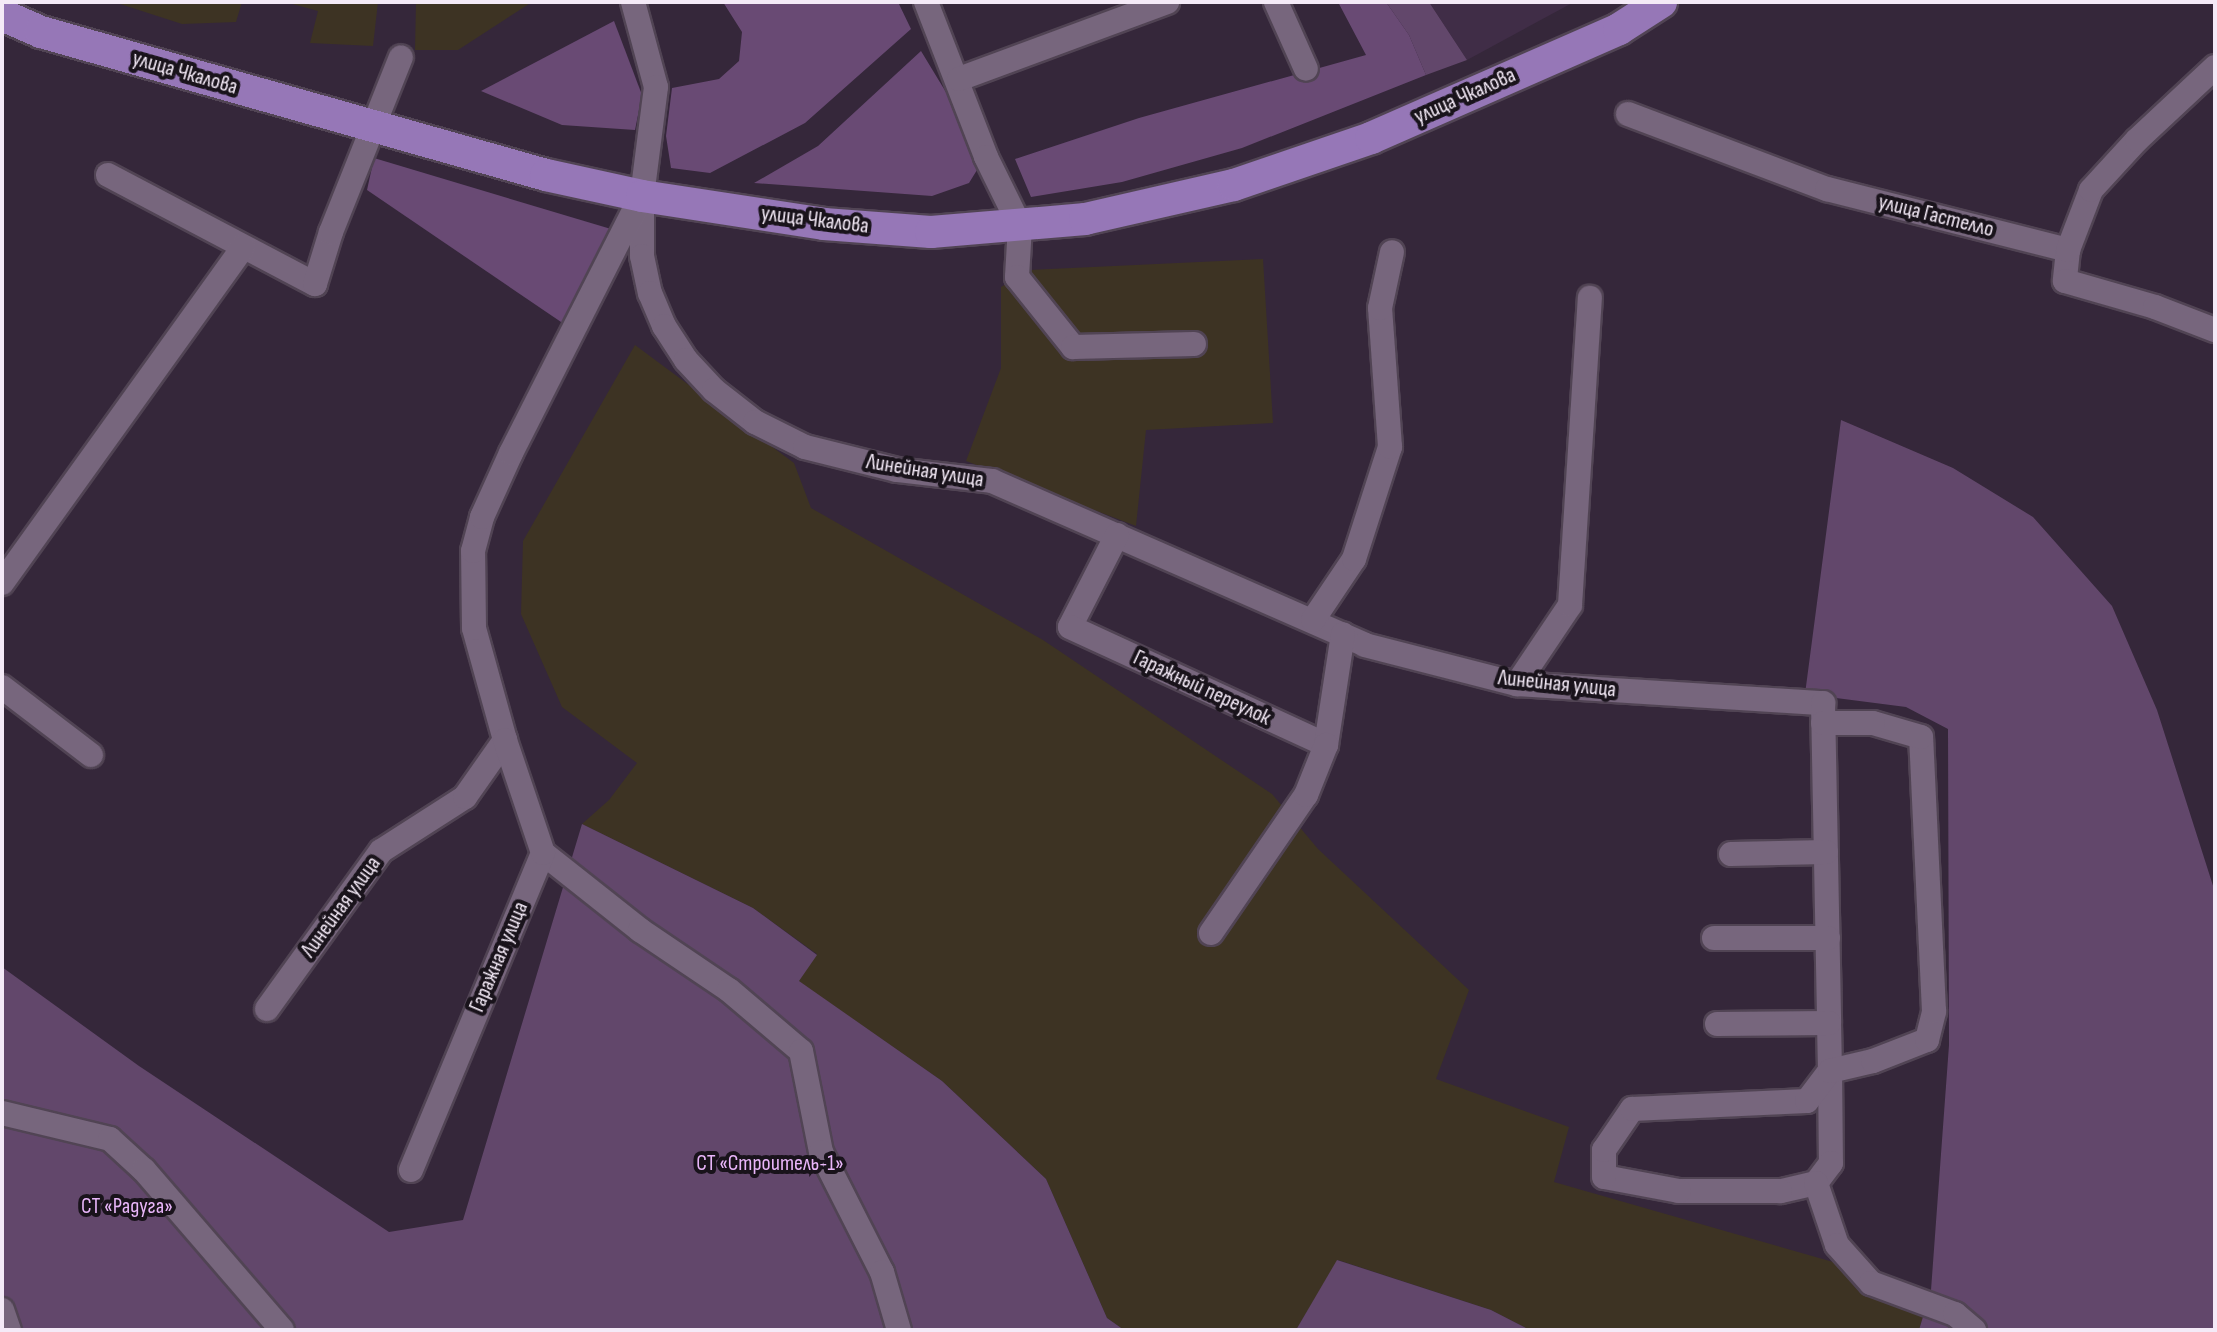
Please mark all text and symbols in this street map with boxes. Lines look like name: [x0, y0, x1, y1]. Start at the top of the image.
street label: улица Чкалова: [129, 45, 241, 101]
street label: улица Чкалова: [1410, 62, 1520, 130]
street label: улица Гастелло: [1876, 189, 1996, 243]
street label: улица Чкалова: [760, 200, 870, 240]
street label: Линейная улица: [864, 449, 986, 493]
street label: Гаражный переулок: [1129, 645, 1275, 731]
street label: Линейная улица: [1497, 665, 1617, 703]
street label: Линейная улица: [296, 851, 386, 963]
street label: Гаражная улица: [464, 898, 534, 1016]
park label: СТ «Строитель-1»: [696, 1151, 844, 1177]
park label: СТ «Радуга»: [81, 1194, 173, 1220]

